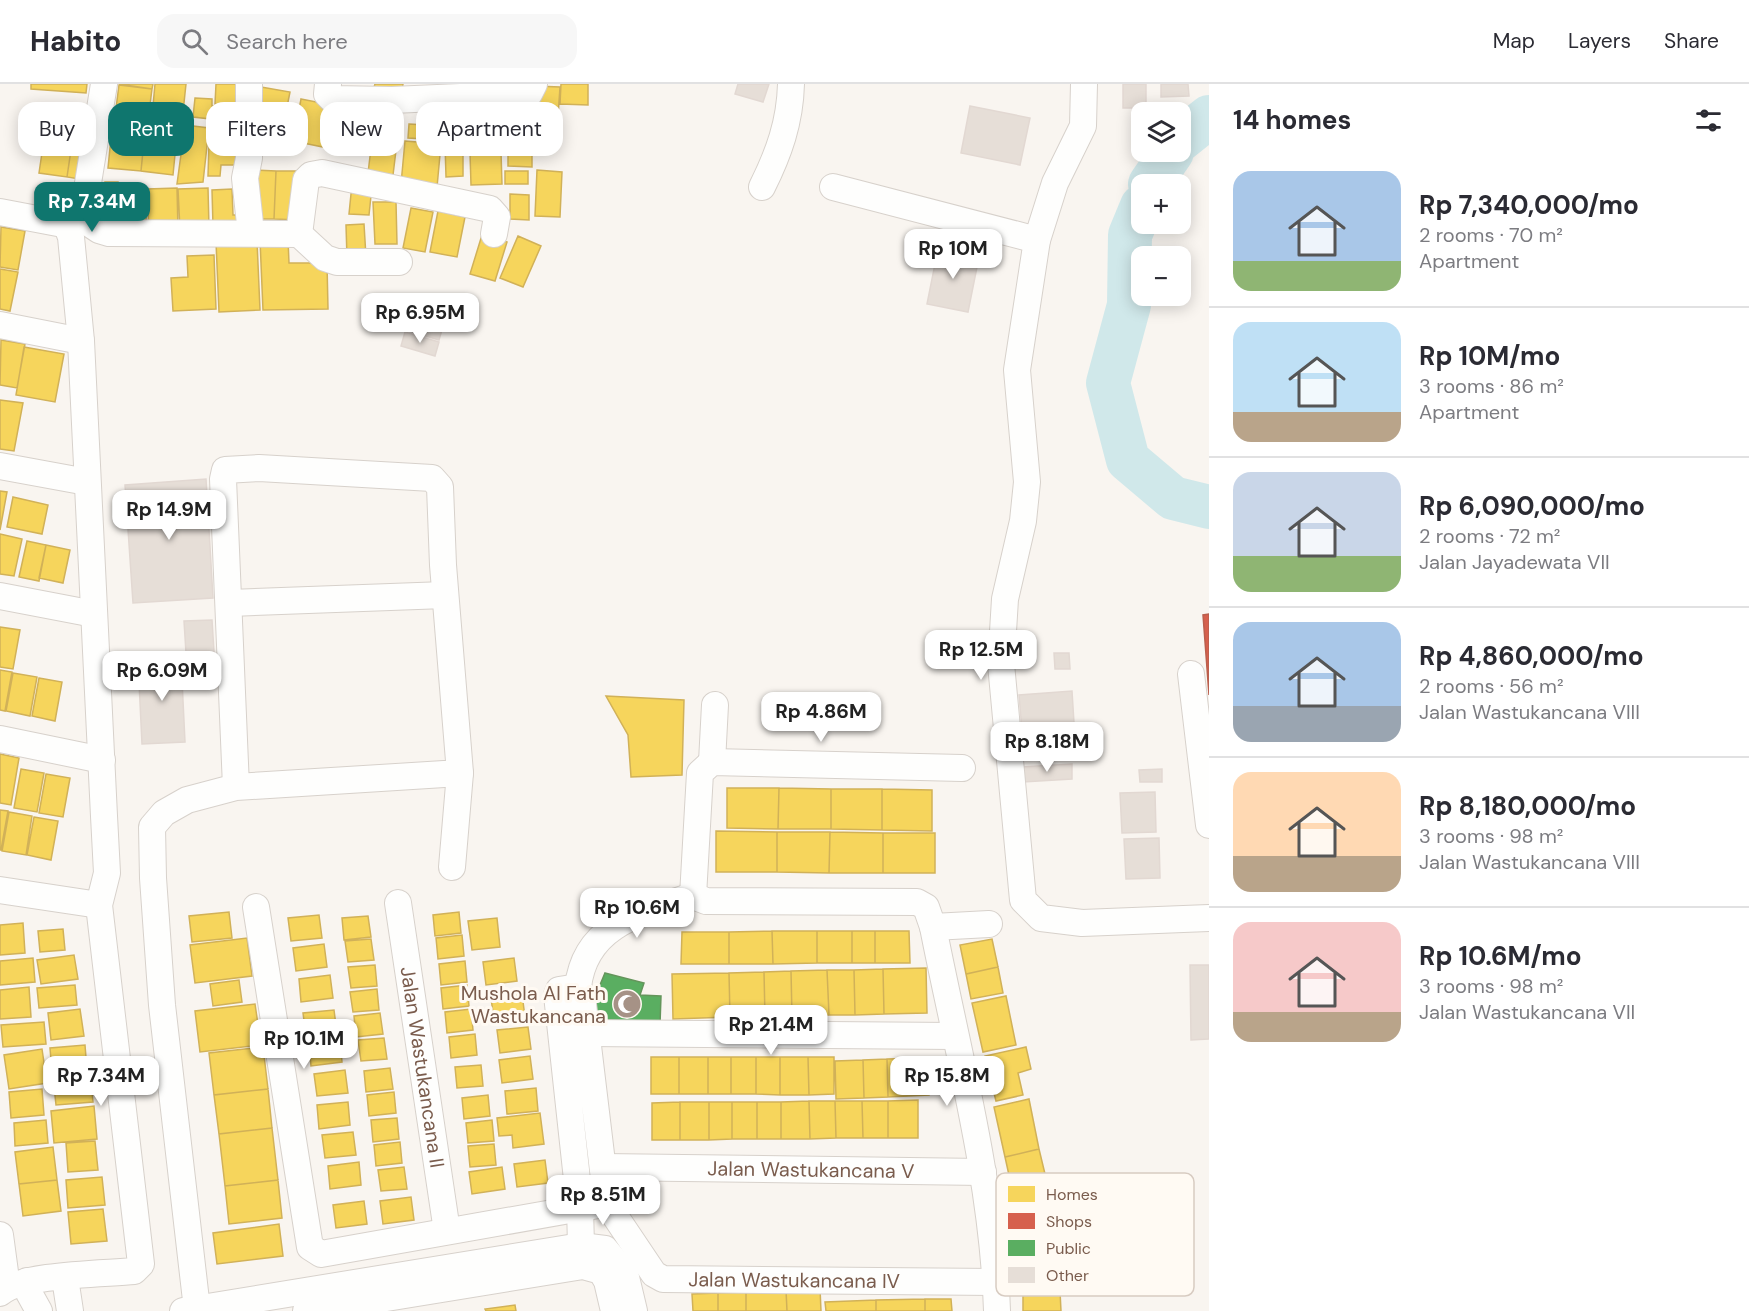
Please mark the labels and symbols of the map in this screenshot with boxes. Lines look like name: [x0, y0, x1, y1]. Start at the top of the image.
pin: Rp 7.34M: [30, 182, 154, 233]
pin: Rp 10M: [904, 229, 1002, 280]
pin: Rp 6.95M: [358, 293, 482, 344]
pin: Rp 14.9M: [107, 490, 231, 541]
pin: Rp 12.5M: [919, 630, 1043, 681]
pin: Rp 6.09M: [100, 651, 224, 702]
pin: Rp 4.86M: [759, 692, 883, 743]
pin: Rp 8.18M: [985, 722, 1109, 773]
pin: Rp 10.6M: [575, 888, 699, 939]
street label: Jalan Wastukancana II: [395, 965, 450, 1170]
place label: Mushola Al Fath Wastukancana: [461, 980, 606, 1029]
mosque icon: Mushola Al Fath Wastukancana: [611, 988, 643, 1020]
pin: Rp 21.4M: [709, 1005, 833, 1056]
pin: Rp 10.1M: [242, 1019, 366, 1070]
pin: Rp 7.34M: [39, 1056, 163, 1107]
pin: Rp 15.8M: [885, 1056, 1009, 1107]
street label: Jalan Wastukancana V: [707, 1155, 915, 1184]
legend: [996, 1173, 1194, 1296]
pin: Rp 8.51M: [541, 1175, 665, 1226]
text: Homes: [1046, 1184, 1098, 1205]
text: Shops: [1046, 1211, 1092, 1232]
text: Public: [1046, 1238, 1091, 1259]
text: Other: [1046, 1265, 1089, 1286]
street label: Jalan Wastukancana IV: [688, 1266, 900, 1294]

